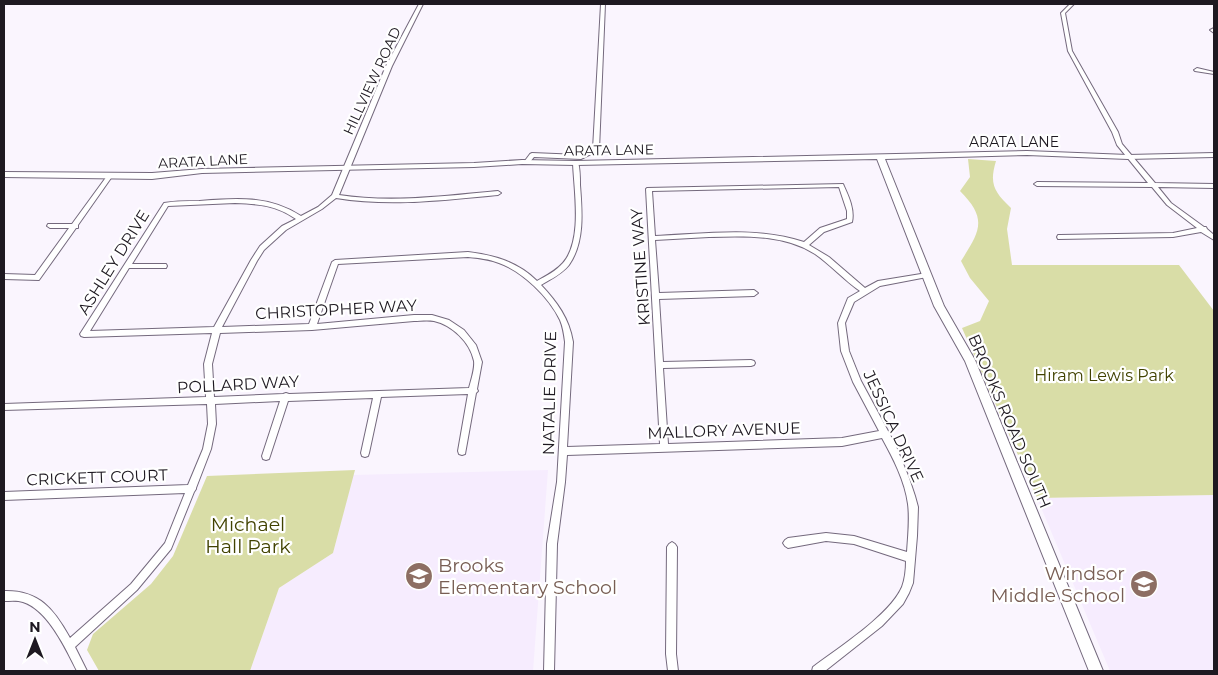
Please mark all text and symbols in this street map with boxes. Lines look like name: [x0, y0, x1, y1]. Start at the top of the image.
street label: HILLVIEW ROAD: [339, 24, 405, 138]
street label: ARATA LANE: [969, 133, 1059, 151]
street label: ARATA LANE: [564, 140, 654, 160]
street label: ARATA LANE: [158, 150, 248, 172]
street label: ASHLEY DRIVE: [74, 206, 153, 318]
street label: KRISTINE WAY: [627, 207, 654, 326]
street label: CHRISTOPHER WAY: [255, 296, 418, 323]
street label: NATALIE DRIVE: [539, 331, 560, 455]
street label: BROOKS ROAD SOUTH: [964, 331, 1055, 511]
street label: JESSICA DRIVE: [859, 366, 928, 485]
park label: Hiram Lewis Park: [1034, 366, 1174, 385]
street label: POLLARD WAY: [176, 372, 300, 397]
street label: MALLORY AVENUE: [647, 418, 801, 443]
street label: CRICKETT COURT: [26, 466, 169, 489]
park label: Michael Hall Park: [205, 513, 291, 558]
place label: Brooks Elementary School: [438, 554, 617, 599]
school or university icon: Brooks Elementary School: [404, 561, 434, 591]
place label: Windsor Middle School: [990, 562, 1125, 607]
school or university icon: Windsor Middle School: [1129, 569, 1159, 599]
north arrow: [10, 615, 60, 665]
text: N: [29, 618, 41, 636]

